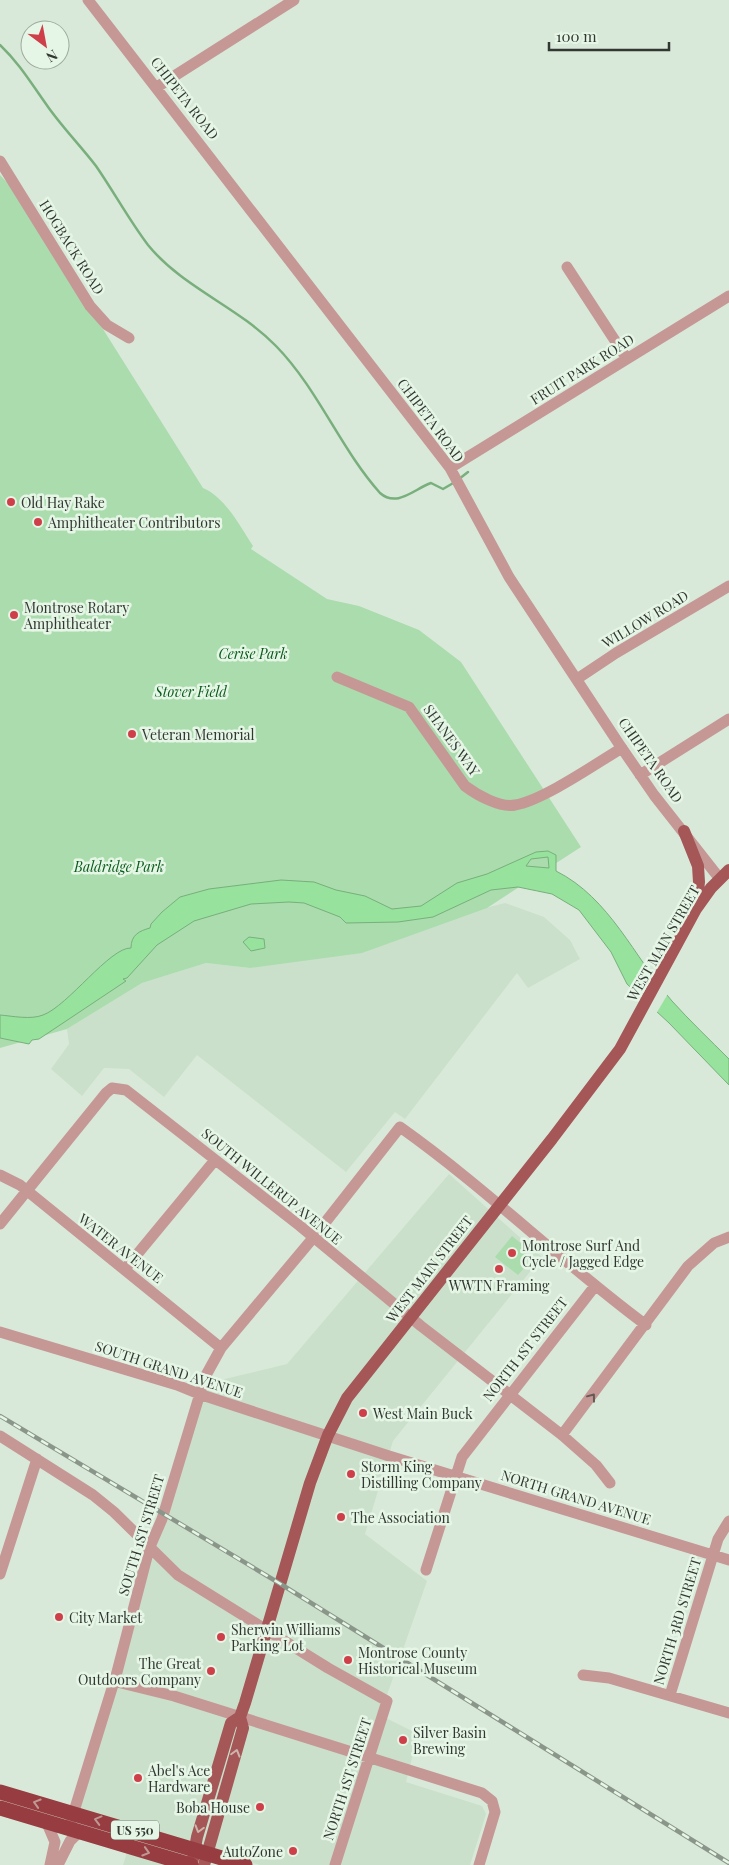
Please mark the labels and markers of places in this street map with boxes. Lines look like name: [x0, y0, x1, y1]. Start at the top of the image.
place label: Old Hay Rake: [21, 493, 105, 512]
marker: Old Hay Rake: [5, 496, 17, 508]
place label: Amphitheater Contributors: [47, 513, 221, 532]
marker: Amphitheater Contributors: [32, 516, 44, 528]
place label: Montrose Rotary Amphitheater: [23, 598, 129, 633]
marker: Montrose Rotary Amphitheater: [8, 609, 20, 621]
place label: Veteran Memorial: [141, 725, 255, 744]
marker: Veteran Memorial: [126, 728, 138, 740]
place label: Montrose Surf And Cycle / Jagged Edge: [522, 1236, 644, 1271]
marker: Montrose Surf And Cycle / Jagged Edge: [506, 1247, 518, 1259]
marker: WWTN Framing: [493, 1263, 505, 1275]
place label: WWTN Framing: [448, 1276, 550, 1295]
place label: West Main Buck: [372, 1404, 473, 1423]
marker: West Main Buck: [357, 1407, 369, 1419]
place label: Storm King Distilling Company: [361, 1457, 482, 1492]
marker: Storm King Distilling Company: [345, 1468, 357, 1480]
place label: The Association: [351, 1508, 451, 1527]
marker: The Association: [335, 1511, 347, 1523]
place label: City Market: [69, 1608, 143, 1627]
marker: City Market: [53, 1611, 65, 1623]
place label: Sherwin Williams Parking Lot: [231, 1620, 341, 1655]
marker: Sherwin Williams Parking Lot: [215, 1631, 227, 1643]
place label: Montrose County Historical Museum: [358, 1643, 478, 1678]
place label: The Great Outdoors Company: [78, 1654, 202, 1689]
marker: Montrose County Historical Museum: [342, 1654, 354, 1666]
marker: The Great Outdoors Company: [205, 1665, 217, 1677]
place label: Silver Basin Brewing: [413, 1723, 487, 1758]
marker: Silver Basin Brewing: [397, 1734, 409, 1746]
place label: Abel's Ace Hardware: [147, 1761, 210, 1796]
marker: Abel's Ace Hardware: [132, 1772, 144, 1784]
place label: Boba House: [176, 1798, 250, 1817]
marker: Boba House: [254, 1801, 266, 1813]
place label: AutoZone: [222, 1842, 283, 1861]
marker: AutoZone: [287, 1845, 299, 1857]

